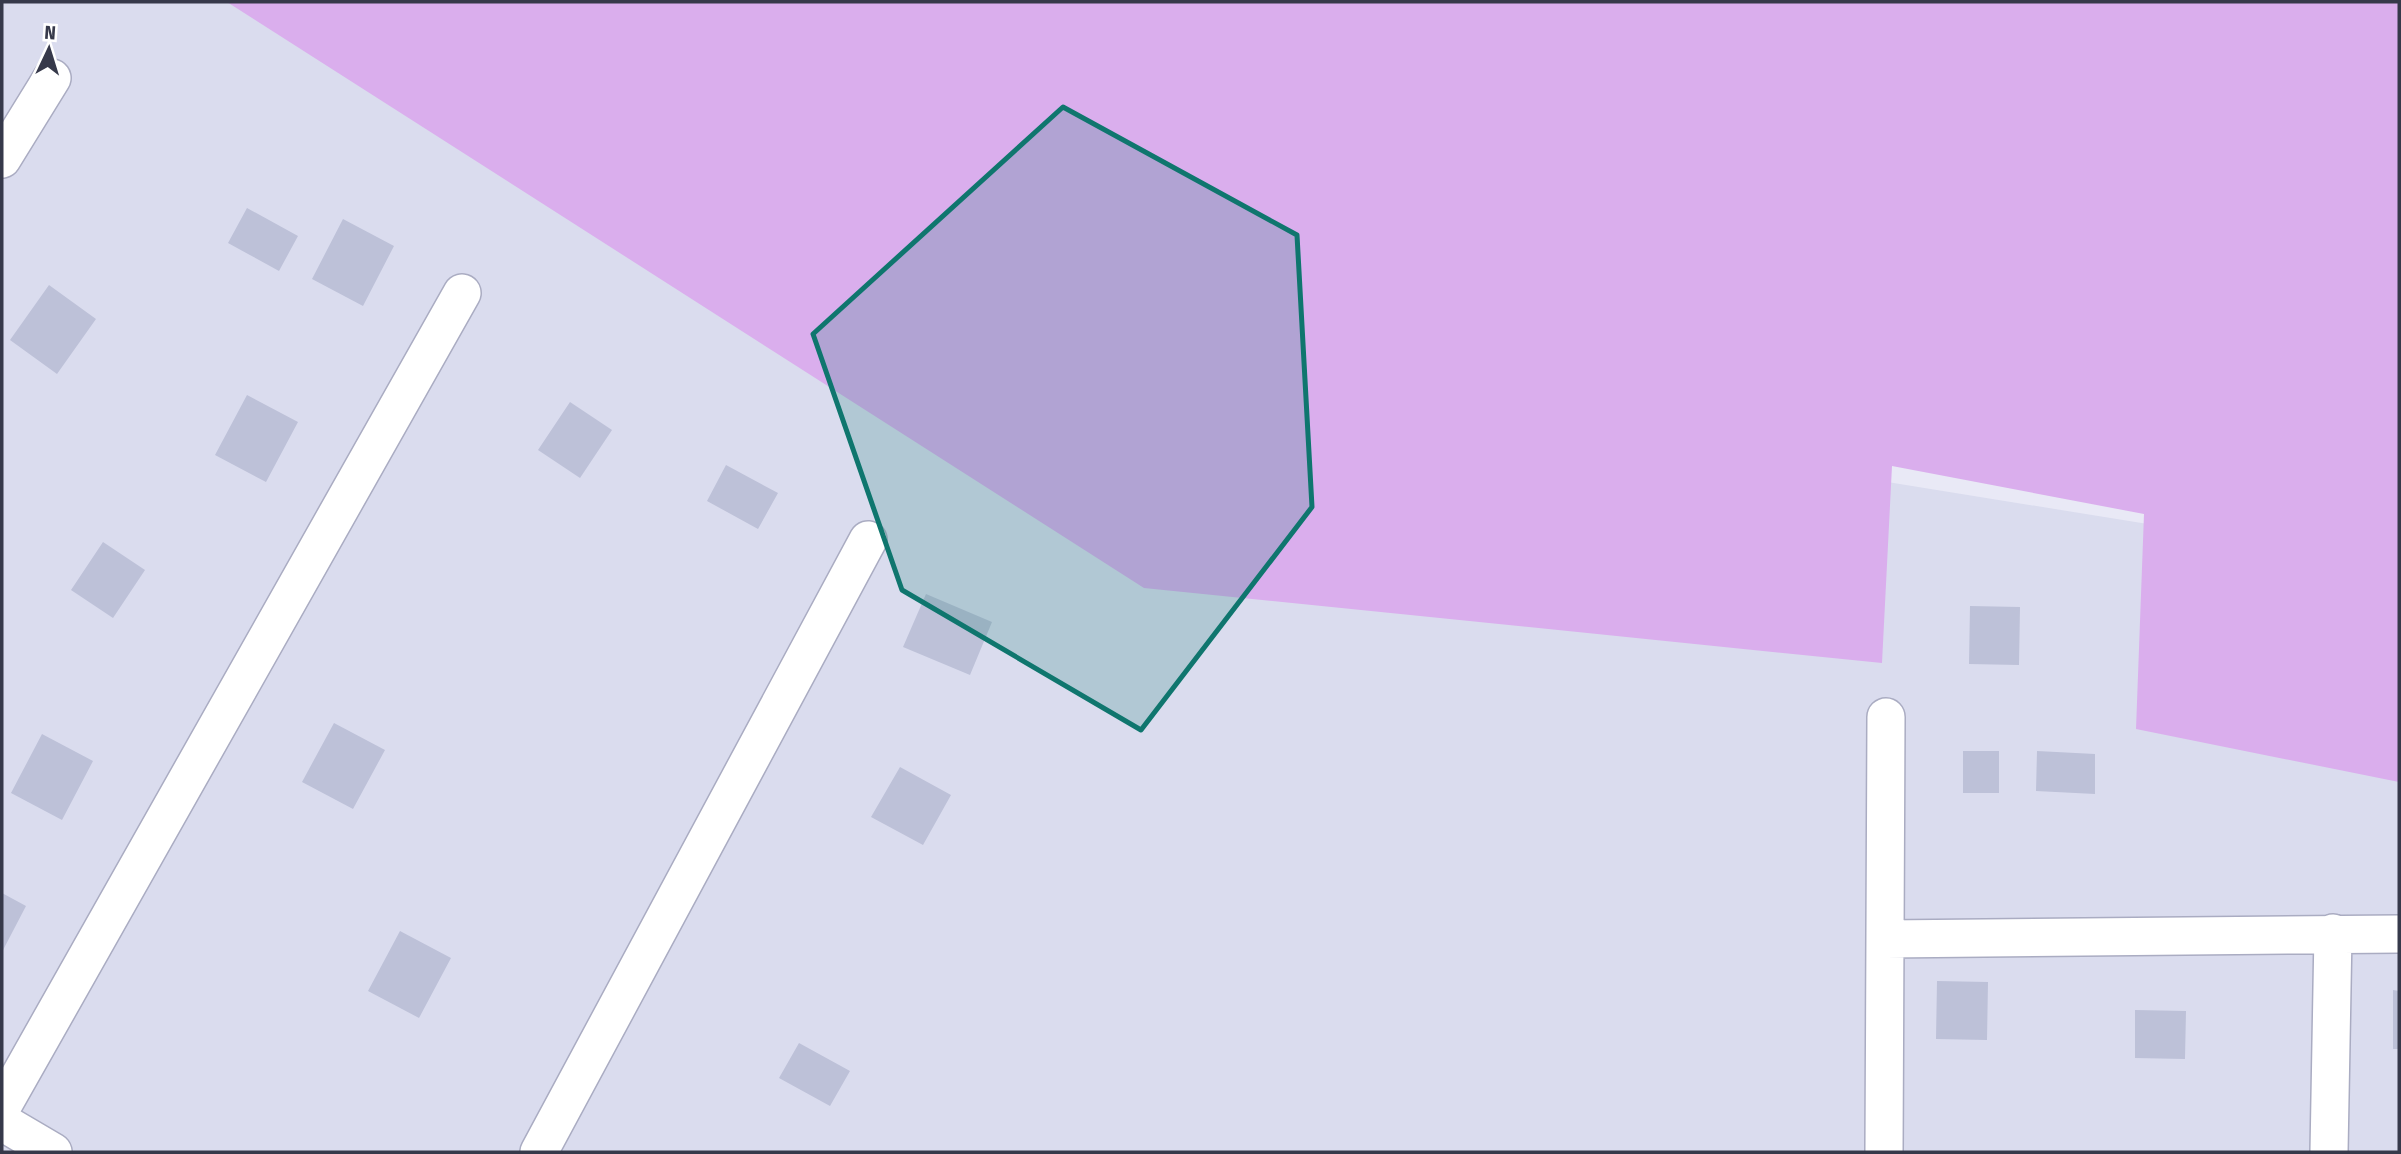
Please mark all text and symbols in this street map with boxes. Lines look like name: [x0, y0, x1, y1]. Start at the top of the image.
north arrow: [14, 14, 84, 84]
text: N: [44, 21, 57, 44]

